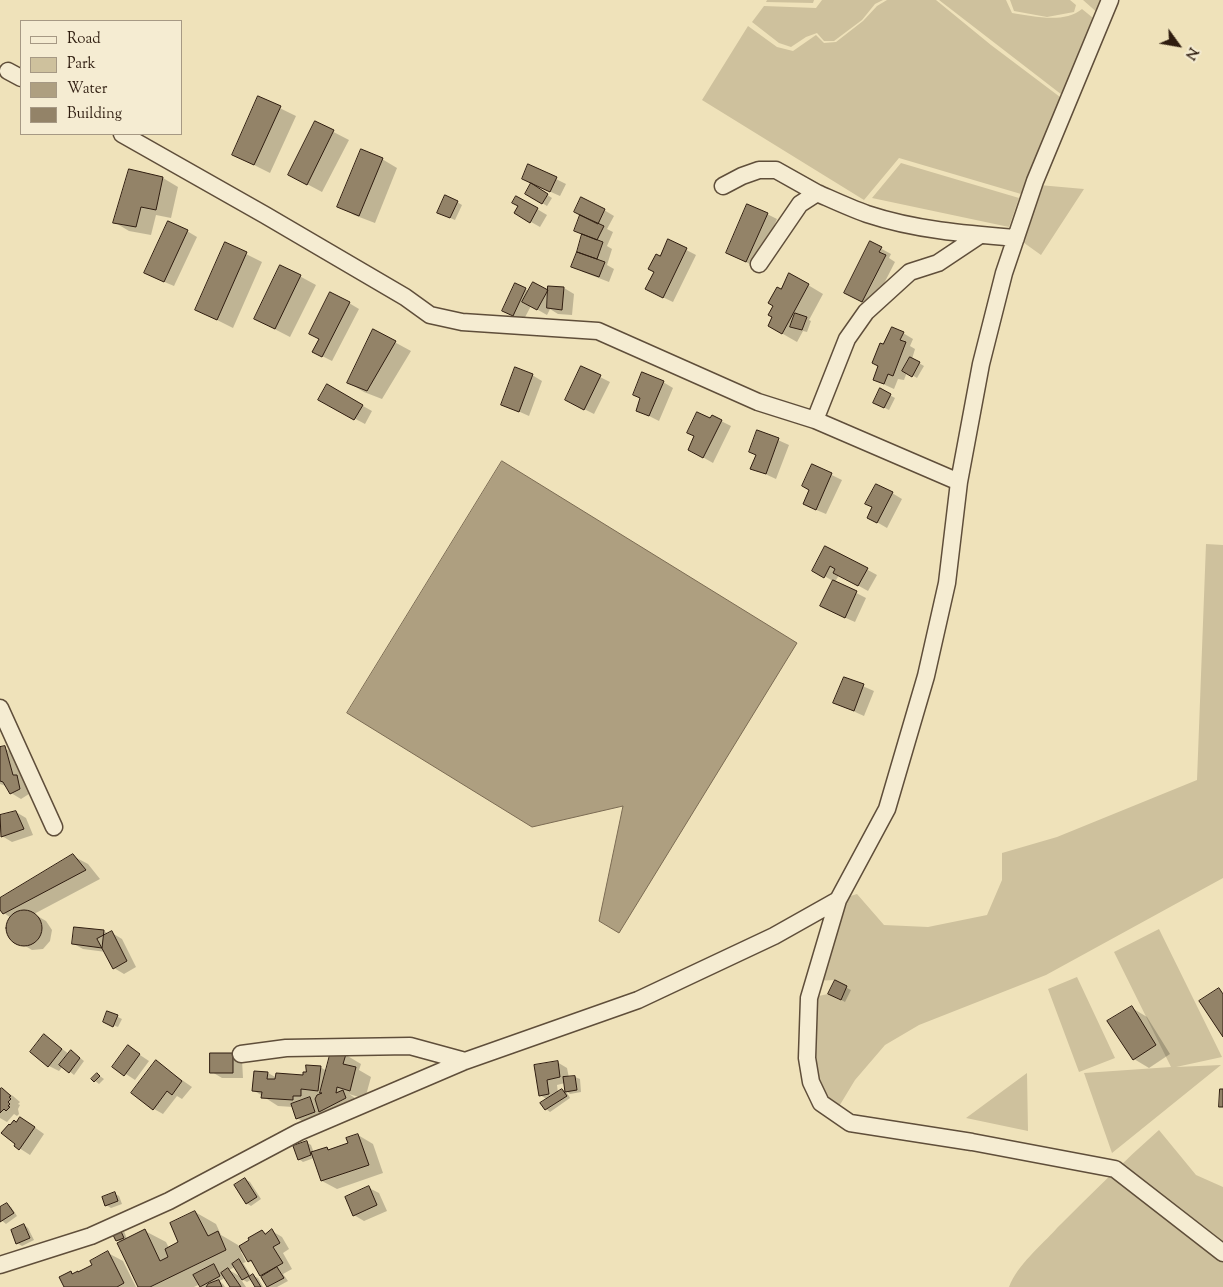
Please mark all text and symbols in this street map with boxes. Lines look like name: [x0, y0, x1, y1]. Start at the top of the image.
legend: [20, 20, 182, 135]
north arrow: [1153, 20, 1203, 70]
text: Road: [67, 29, 101, 50]
text: N: [1179, 43, 1202, 63]
text: Park: [67, 54, 96, 75]
text: Water: [67, 79, 107, 100]
text: Building: [67, 104, 122, 125]

